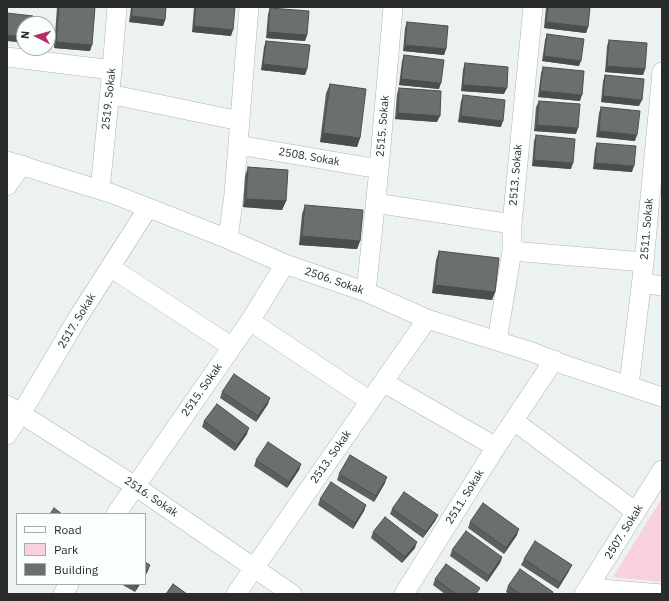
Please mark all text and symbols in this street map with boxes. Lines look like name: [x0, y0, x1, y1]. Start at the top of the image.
north arrow: [16, 16, 56, 56]
text: N: [18, 30, 32, 40]
street label: 2519. Sokak: [99, 68, 119, 130]
street label: 2515. Sokak: [374, 95, 392, 157]
street label: 2513. Sokak: [507, 144, 525, 206]
street label: 2508. Sokak: [277, 145, 341, 169]
street label: 2511. Sokak: [638, 198, 656, 260]
street label: 2506. Sokak: [303, 265, 365, 297]
street label: 2517. Sokak: [55, 291, 99, 351]
street label: 2515. Sokak: [179, 361, 225, 419]
street label: 2513. Sokak: [308, 428, 354, 486]
street label: 2511. Sokak: [443, 467, 487, 527]
street label: 2516. Sokak: [122, 474, 180, 520]
street label: 2507. Sokak: [602, 502, 646, 562]
legend: [16, 513, 146, 585]
text: Road: [54, 522, 82, 537]
text: Park: [54, 542, 78, 557]
text: Building: [54, 562, 98, 577]

